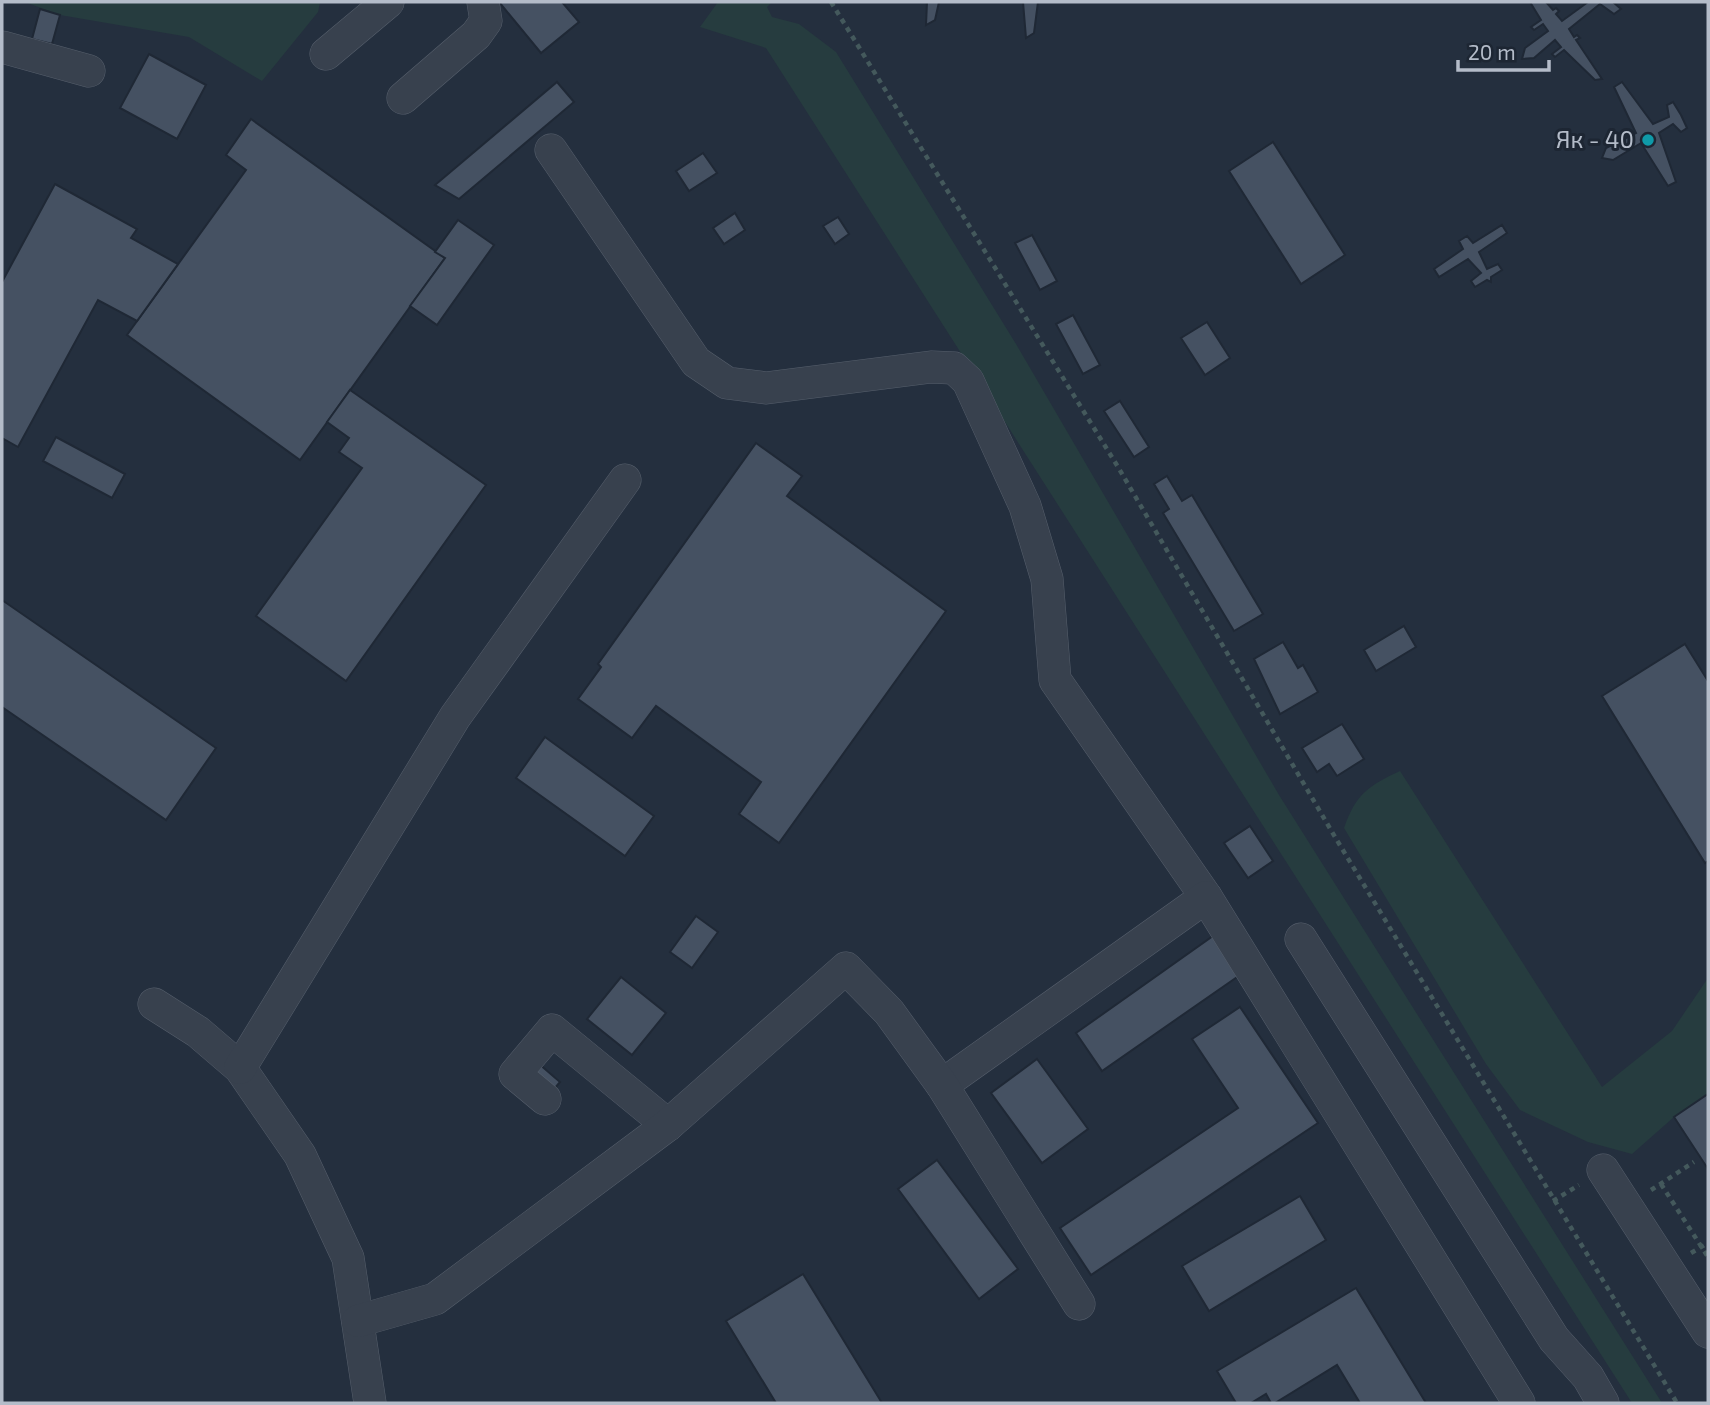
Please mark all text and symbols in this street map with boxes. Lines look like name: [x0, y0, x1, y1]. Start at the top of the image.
scale bar: [1458, 28, 1549, 72]
text: 20 m: [1468, 39, 1516, 64]
place label: Як - 40: [1556, 124, 1634, 153]
marker: Як - 40: [1640, 132, 1656, 148]

